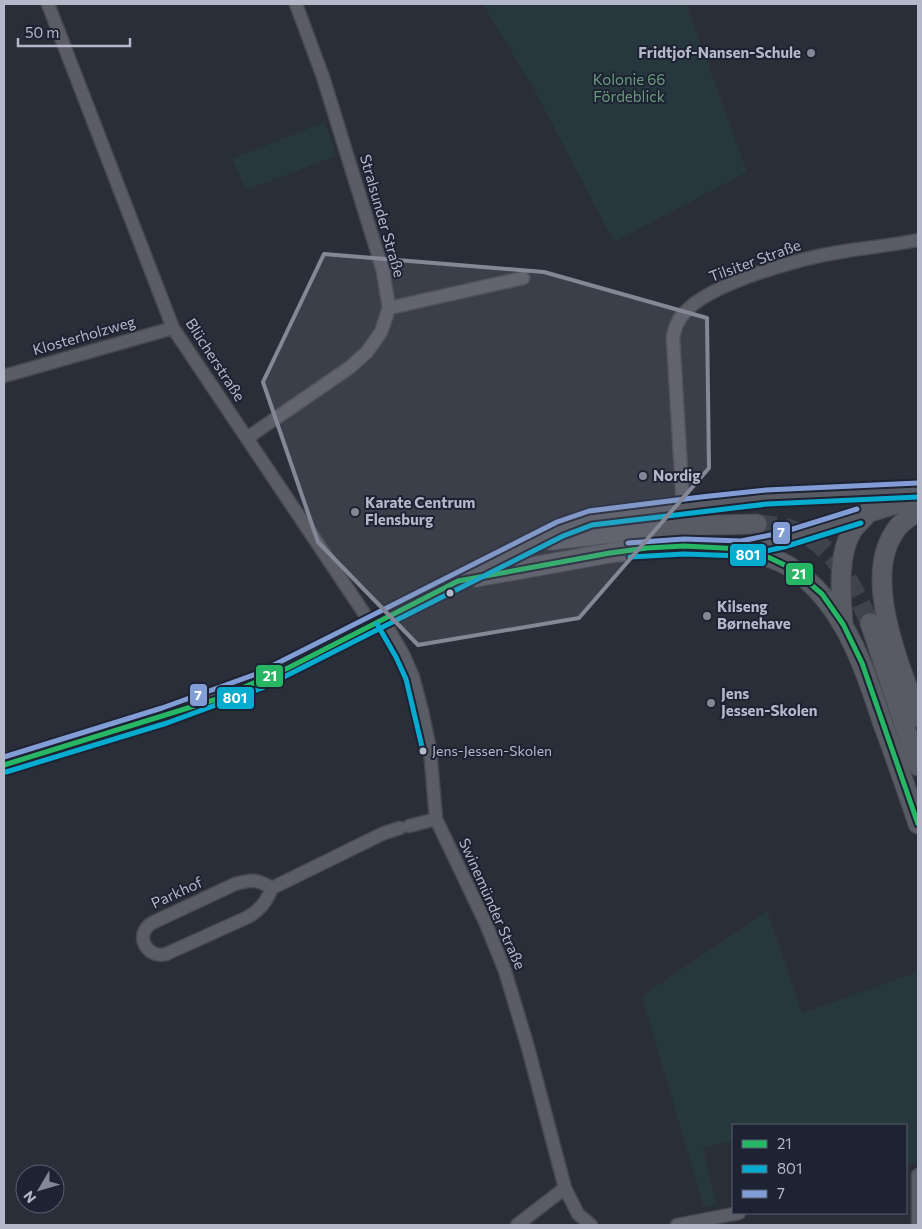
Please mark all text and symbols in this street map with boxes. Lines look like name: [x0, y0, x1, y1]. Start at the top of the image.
scale bar: [18, 15, 130, 47]
text: 50 m: [25, 23, 59, 41]
place label: Fridtjof-Nansen-Schule: [638, 43, 801, 61]
marker: Fridtjof-Nansen-Schule: [805, 47, 817, 59]
park label: Kolonie 66 Fördeblick: [593, 70, 665, 105]
street label: Stralsunder Straße: [357, 152, 409, 279]
street label: Tilsiter Straße: [706, 235, 803, 285]
street label: Klosterholzweg: [30, 312, 137, 358]
street label: Blücherstraße: [182, 315, 249, 404]
place label: Nordig: [653, 466, 700, 484]
marker: Nordig: [637, 470, 649, 482]
place label: Karate Centrum Flensburg: [365, 493, 475, 528]
marker: Karate Centrum Flensburg: [349, 506, 361, 518]
line badge: 7: [772, 521, 791, 545]
text: 7: [777, 523, 785, 540]
line badge: 801: [729, 543, 767, 567]
text: 801: [736, 546, 760, 563]
line badge: 21: [785, 562, 814, 586]
text: 21: [792, 565, 806, 582]
unlabelled marker: [445, 588, 455, 598]
place label: Kilseng Børnehave: [717, 597, 791, 632]
marker: Kilseng Børnehave: [701, 610, 713, 622]
line badge: 21: [255, 664, 284, 688]
text: 21: [263, 667, 277, 684]
line badge: 7: [189, 683, 208, 707]
place label: Jens Jessen-Skolen: [721, 684, 817, 719]
text: 7: [194, 686, 202, 703]
line badge: 801: [216, 686, 255, 710]
text: 801: [223, 689, 247, 706]
marker: Jens Jessen-Skolen: [705, 697, 717, 709]
place label: Jens-Jessen-Skolen: [432, 742, 552, 759]
marker: Jens-Jessen-Skolen: [418, 746, 428, 756]
street label: Swinemünder Straße: [456, 835, 530, 972]
street label: Parkhof: [148, 872, 205, 912]
legend: [732, 1124, 907, 1214]
text: 21: [777, 1134, 792, 1152]
text: 801: [777, 1159, 802, 1177]
north arrow: [15, 1164, 65, 1214]
text: 7: [777, 1184, 785, 1202]
text: N: [19, 1188, 39, 1207]

